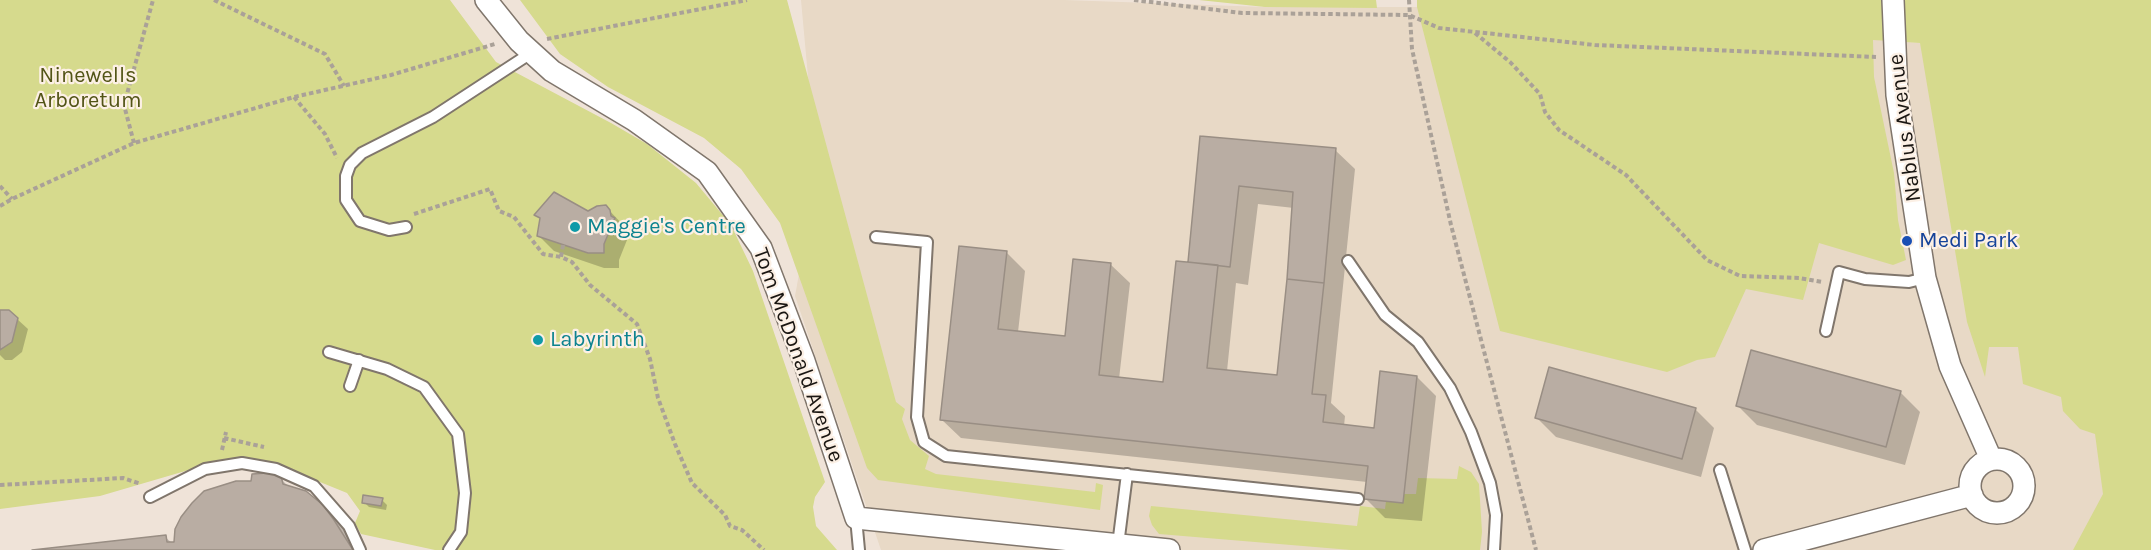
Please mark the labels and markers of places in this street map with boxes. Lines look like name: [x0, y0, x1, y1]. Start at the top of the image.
place label: Maggie's Centre: [587, 214, 746, 240]
marker: Maggie's Centre: [568, 220, 582, 234]
place label: Medi Park: [1919, 228, 2018, 254]
marker: Medi Park: [1900, 234, 1914, 248]
place label: Labyrinth: [550, 327, 645, 353]
marker: Labyrinth: [531, 333, 545, 347]

